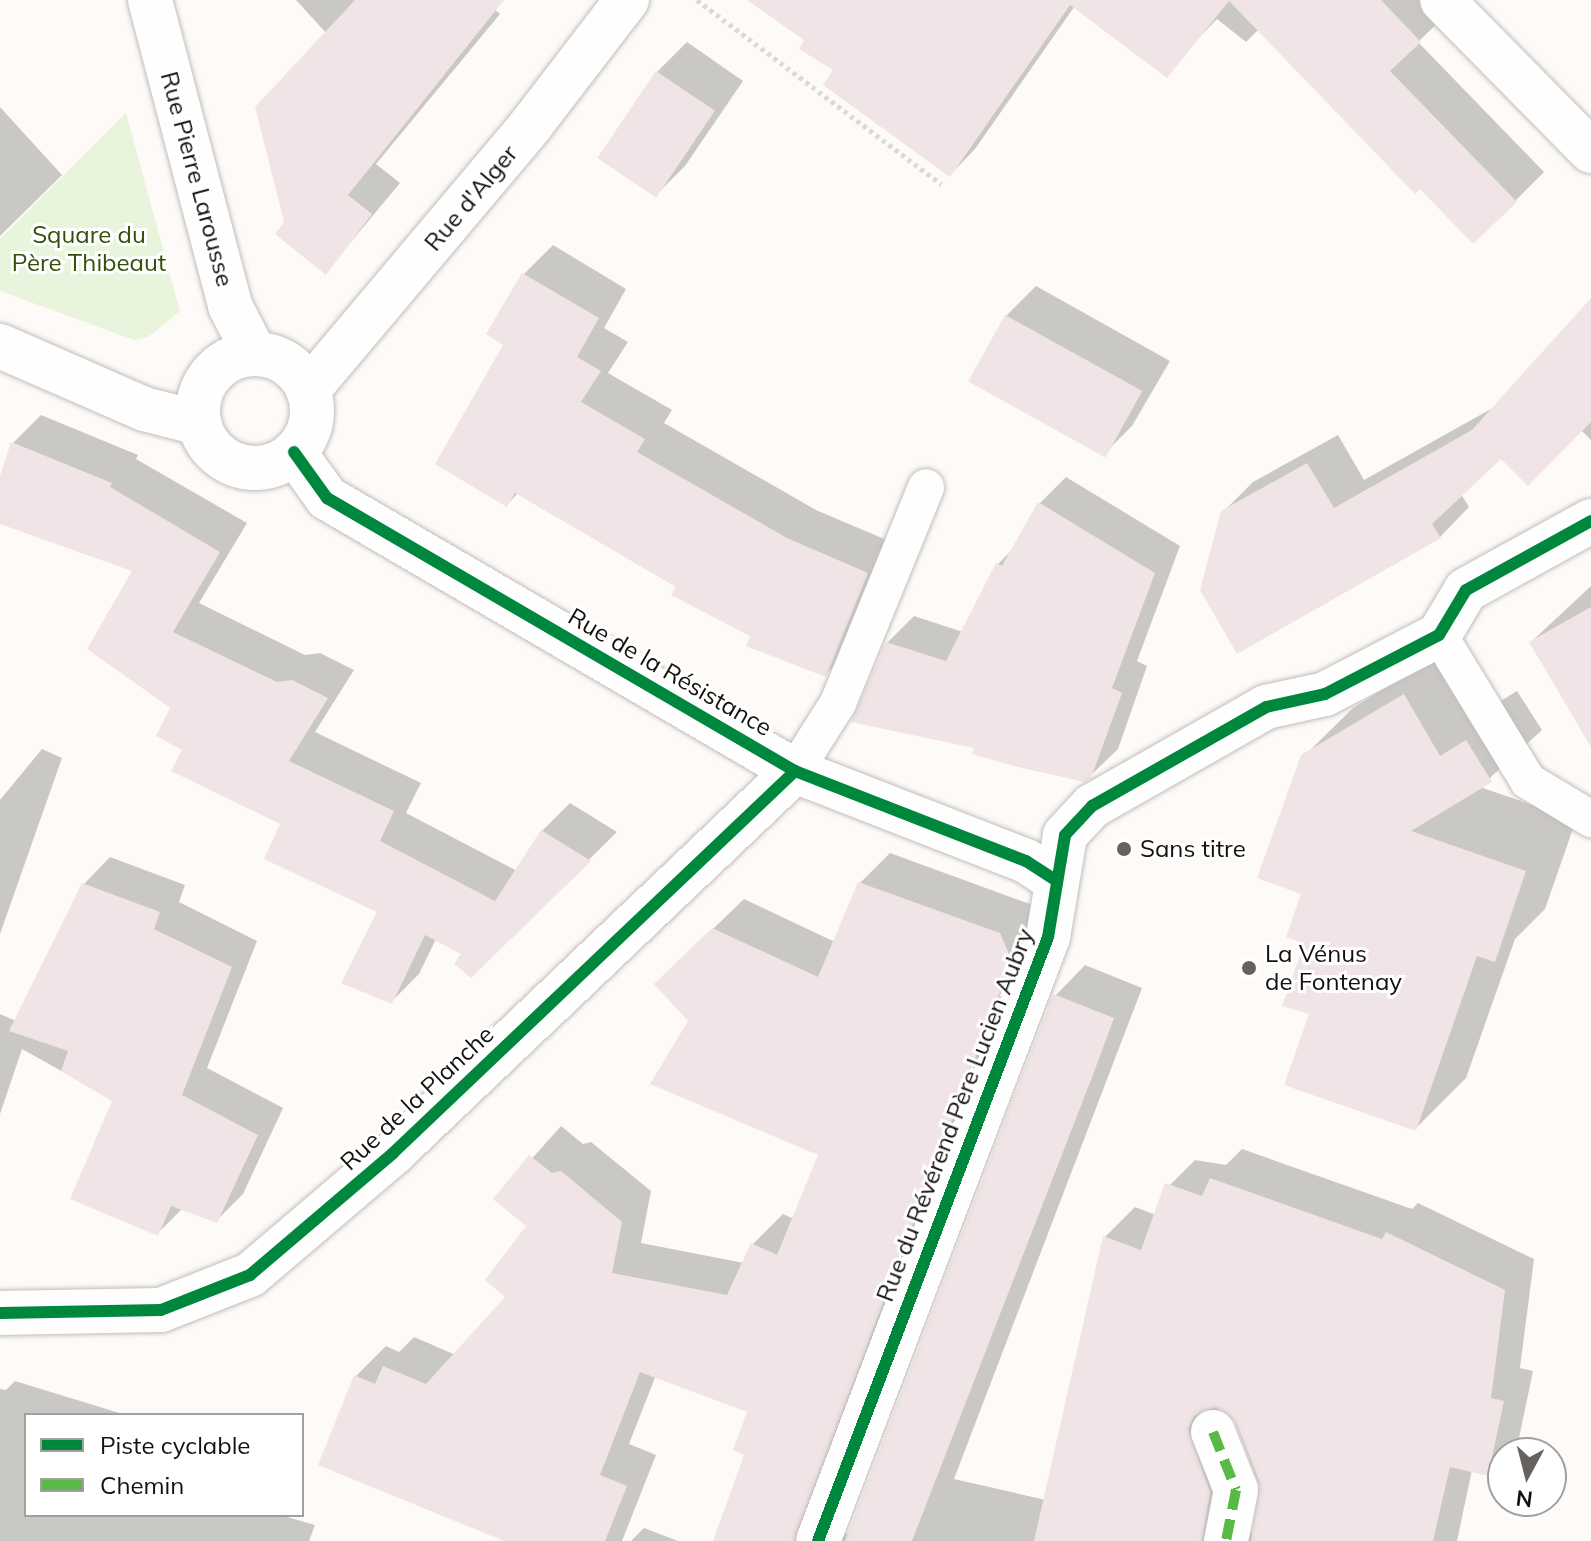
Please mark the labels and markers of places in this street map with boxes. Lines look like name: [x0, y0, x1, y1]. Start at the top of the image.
place label: Sans titre: [1140, 835, 1246, 863]
marker: Sans titre: [1115, 840, 1133, 858]
place label: La Vénus de Fontenay: [1265, 940, 1402, 996]
marker: La Vénus de Fontenay: [1240, 959, 1258, 977]

